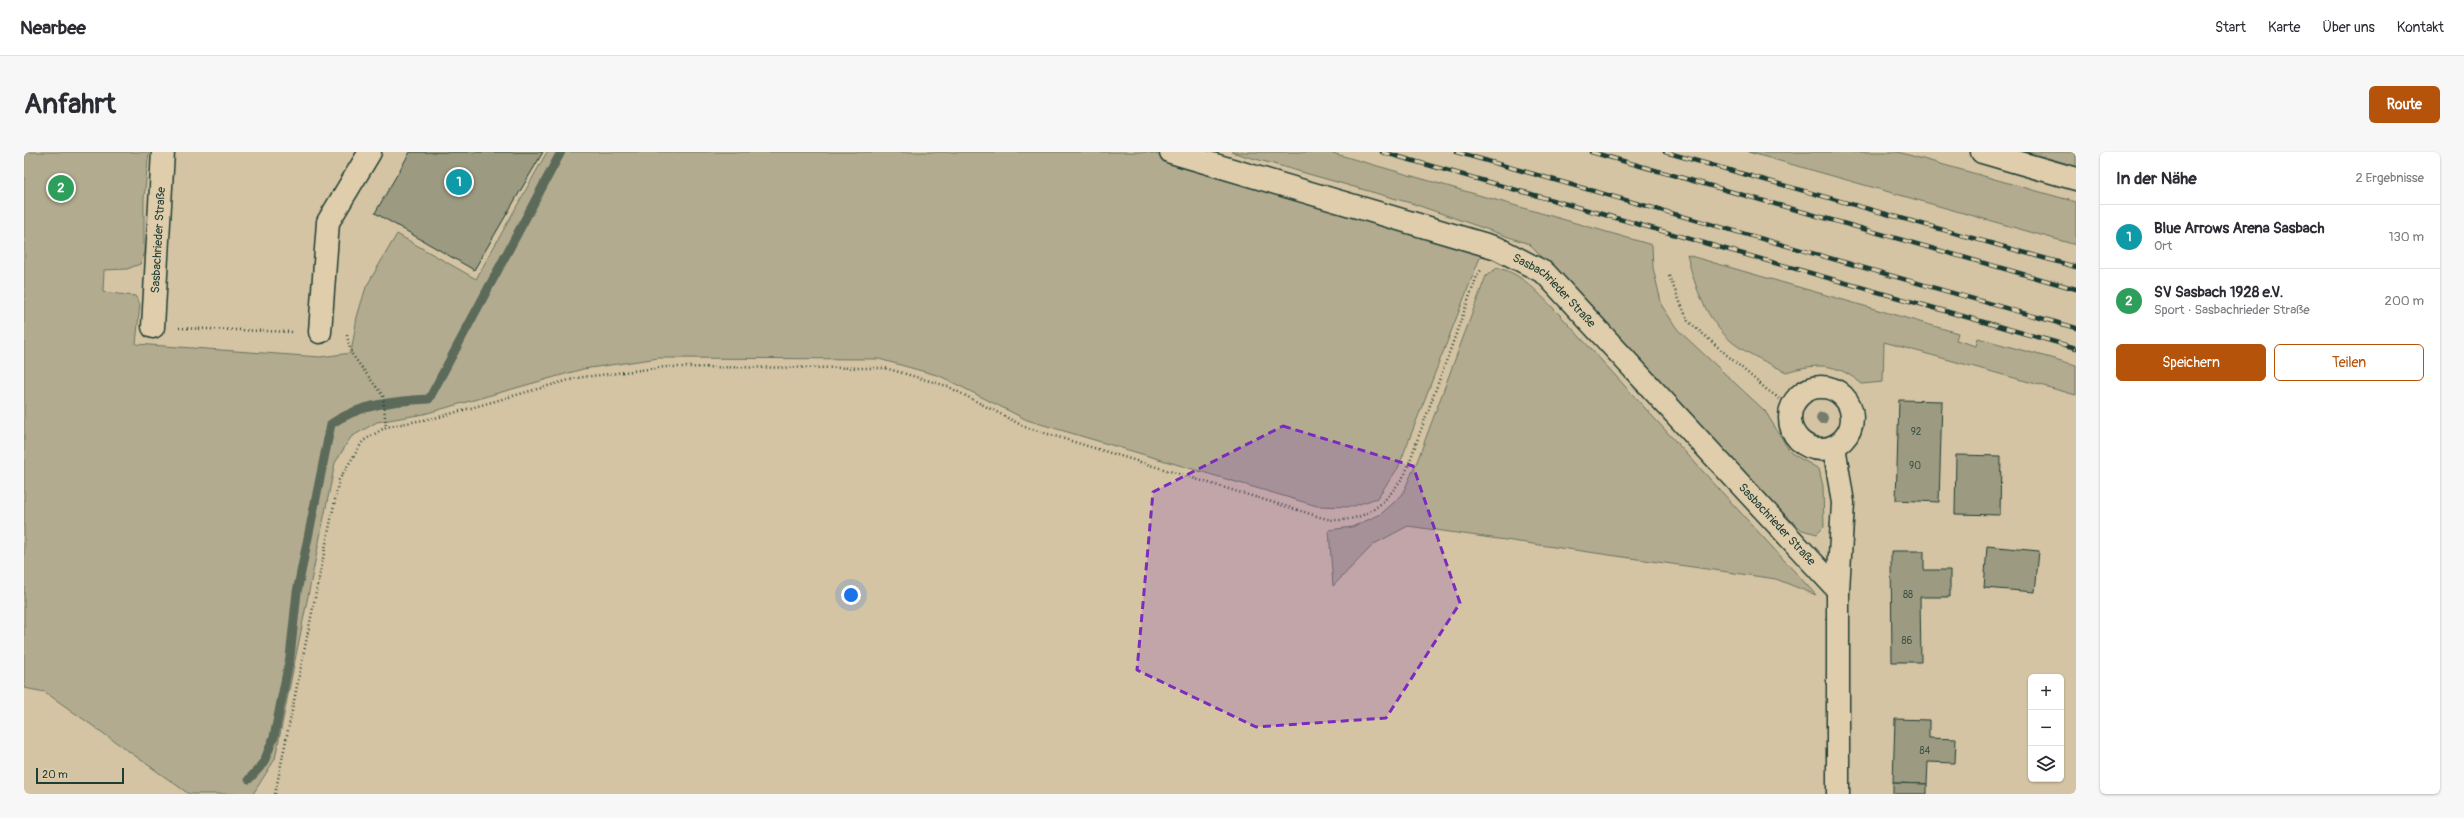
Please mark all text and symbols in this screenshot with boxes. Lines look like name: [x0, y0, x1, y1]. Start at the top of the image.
text: Nearbee: [20, 16, 86, 40]
text: Start: [2215, 19, 2246, 36]
text: Karte: [2268, 19, 2300, 36]
text: Über uns: [2322, 19, 2375, 36]
text: Kontakt: [2397, 19, 2444, 36]
button: Route: [2369, 86, 2440, 123]
text: Anfahrt: [24, 87, 116, 122]
pin: 1: [446, 167, 472, 197]
text: In der Nähe: [2116, 168, 2197, 189]
text: 2 Ergebnisse: [2355, 170, 2424, 186]
pin: 2: [48, 173, 74, 203]
street label: Sasbachrieder Straße: [147, 186, 168, 294]
text: Blue Arrows Arena Sasbach: [2154, 219, 2324, 238]
text: 1: [2126, 229, 2132, 245]
text: 130 m: [2388, 229, 2424, 245]
text: Ort: [2154, 238, 2172, 254]
street label: Sasbachrieder Straße: [1510, 250, 1599, 331]
text: SV Sasbach 1928 e.V.: [2154, 283, 2283, 302]
text: 2: [2125, 293, 2133, 309]
text: 200 m: [2385, 293, 2424, 309]
text: Sport · Sasbachrieder Straße: [2154, 302, 2310, 318]
button: Speichern: [2116, 344, 2266, 381]
button: Teilen: [2274, 344, 2424, 381]
house number: 92: [1911, 426, 1922, 438]
house number: 90: [1909, 460, 1921, 472]
street label: Sasbachrieder Straße: [1735, 480, 1819, 568]
your location: [841, 585, 861, 605]
house number: 88: [1903, 589, 1913, 601]
house number: 86: [1902, 635, 1913, 647]
map controls: [2028, 674, 2064, 782]
button: +: [2028, 674, 2064, 710]
button: −: [2028, 710, 2064, 746]
house number: 84: [1920, 745, 1931, 757]
button: layers: [2028, 746, 2064, 782]
scale bar: [36, 766, 124, 785]
text: 20 m: [42, 768, 68, 781]

